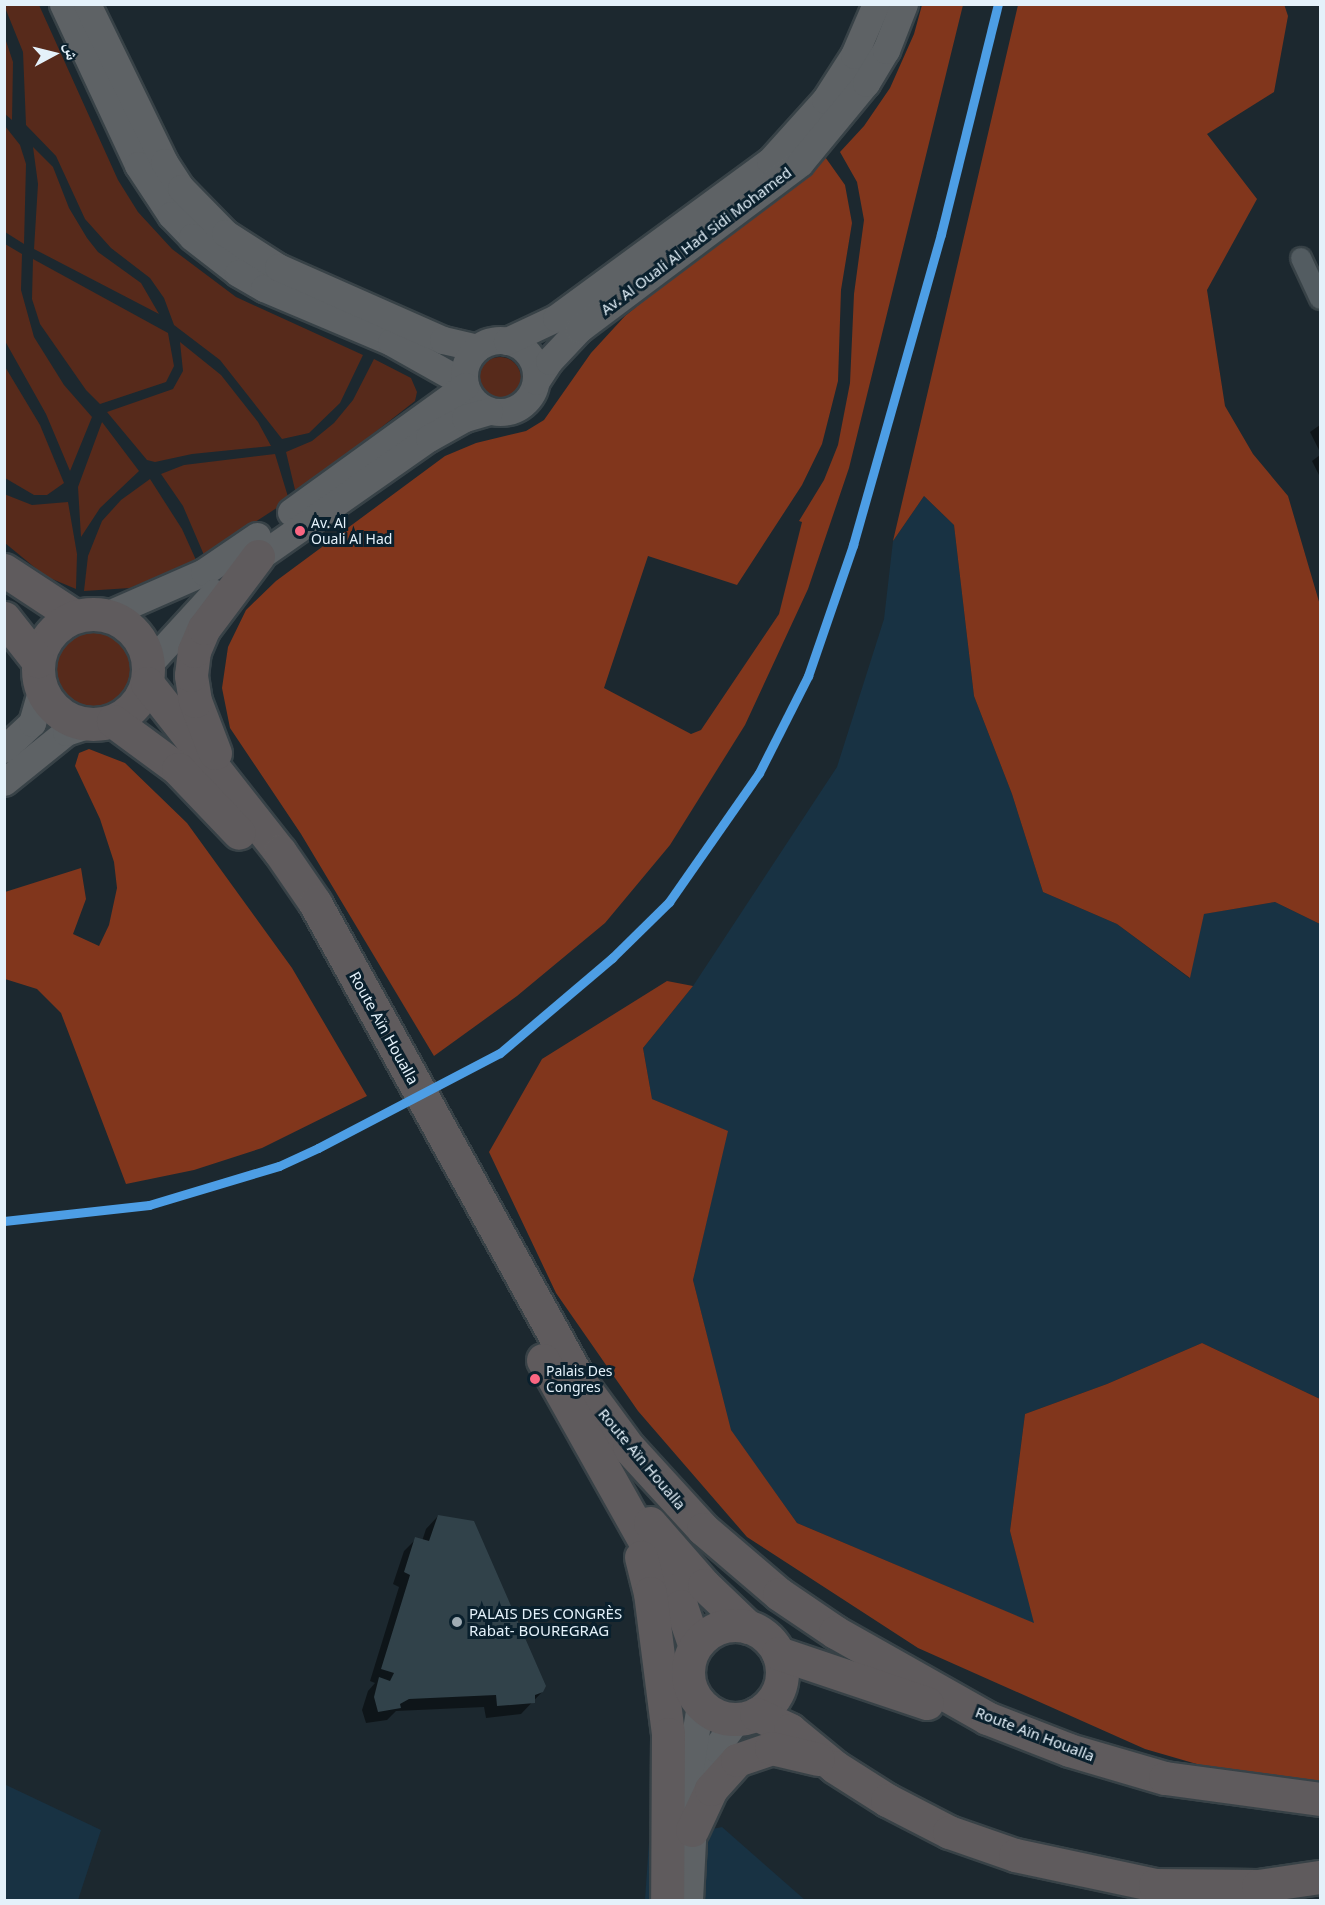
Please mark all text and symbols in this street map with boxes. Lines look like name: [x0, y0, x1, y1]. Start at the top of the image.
north arrow: [24, 24, 84, 84]
text: ش: [60, 42, 84, 62]
street label: Av. Al Ouali Al Had Sidi Mohamed: [597, 163, 795, 319]
place label: Av. Al Ouali Al Had: [311, 515, 392, 548]
marker: Av. Al Ouali Al Had: [294, 525, 306, 537]
street label: Route Aïn Houalla: [346, 968, 422, 1088]
place label: Palais Des Congres: [546, 1363, 613, 1396]
marker: Palais Des Congres: [529, 1373, 541, 1385]
street label: Route Aïn Houalla: [595, 1405, 689, 1513]
place label: PALAIS DES CONGRÈS Rabat- BOUREGRAG: [469, 1604, 622, 1639]
marker: PALAIS DES CONGRÈS Rabat- BOUREGRAG: [450, 1615, 464, 1629]
street label: Route Aïn Houalla: [973, 1703, 1097, 1765]

